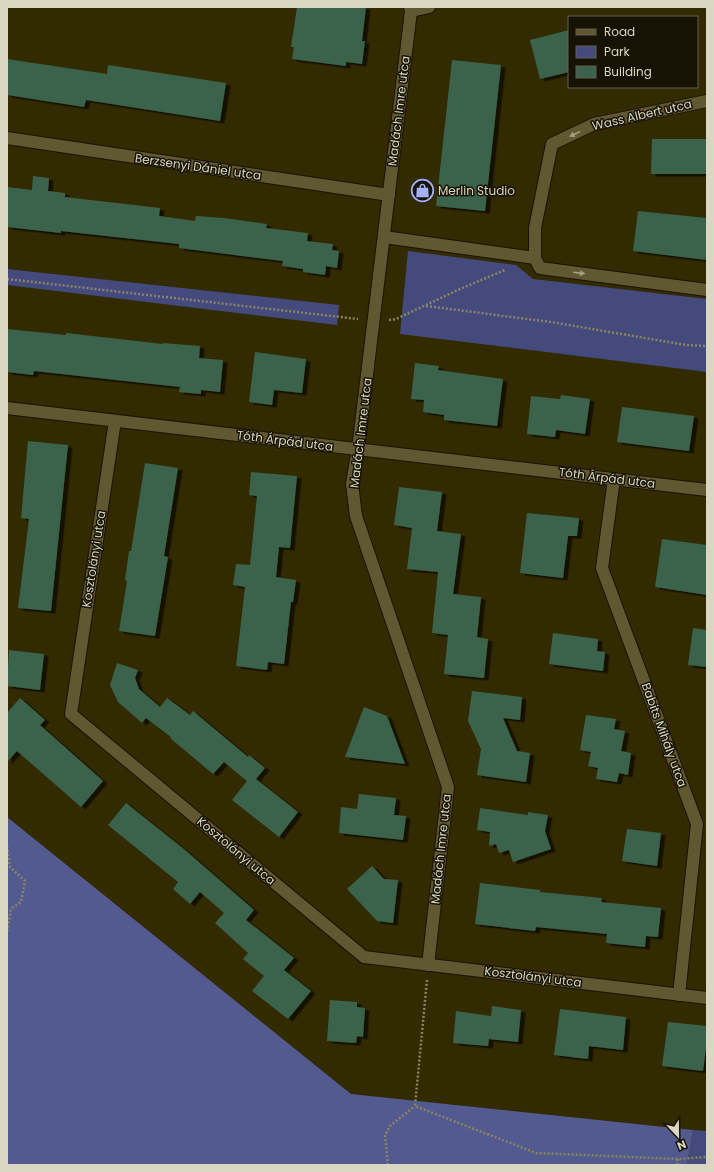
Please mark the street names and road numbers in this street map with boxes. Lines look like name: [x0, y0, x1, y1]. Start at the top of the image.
street label: Madách Imre utca: [383, 55, 414, 167]
street label: Wass Albert utca: [590, 95, 693, 134]
street label: Berzsenyi Dániel utca: [134, 149, 262, 184]
street label: Madách Imre utca: [345, 377, 376, 489]
street label: Tóth Árpád utca: [236, 426, 334, 455]
street label: Tóth Árpád utca: [558, 463, 656, 492]
street label: Kosztolányi utca: [77, 509, 110, 609]
street label: Babits Mihály utca: [638, 680, 691, 789]
street label: Madách Imre utca: [426, 793, 455, 905]
street label: Kosztolányi utca: [193, 813, 279, 889]
street label: Kosztolányi utca: [484, 962, 583, 991]

